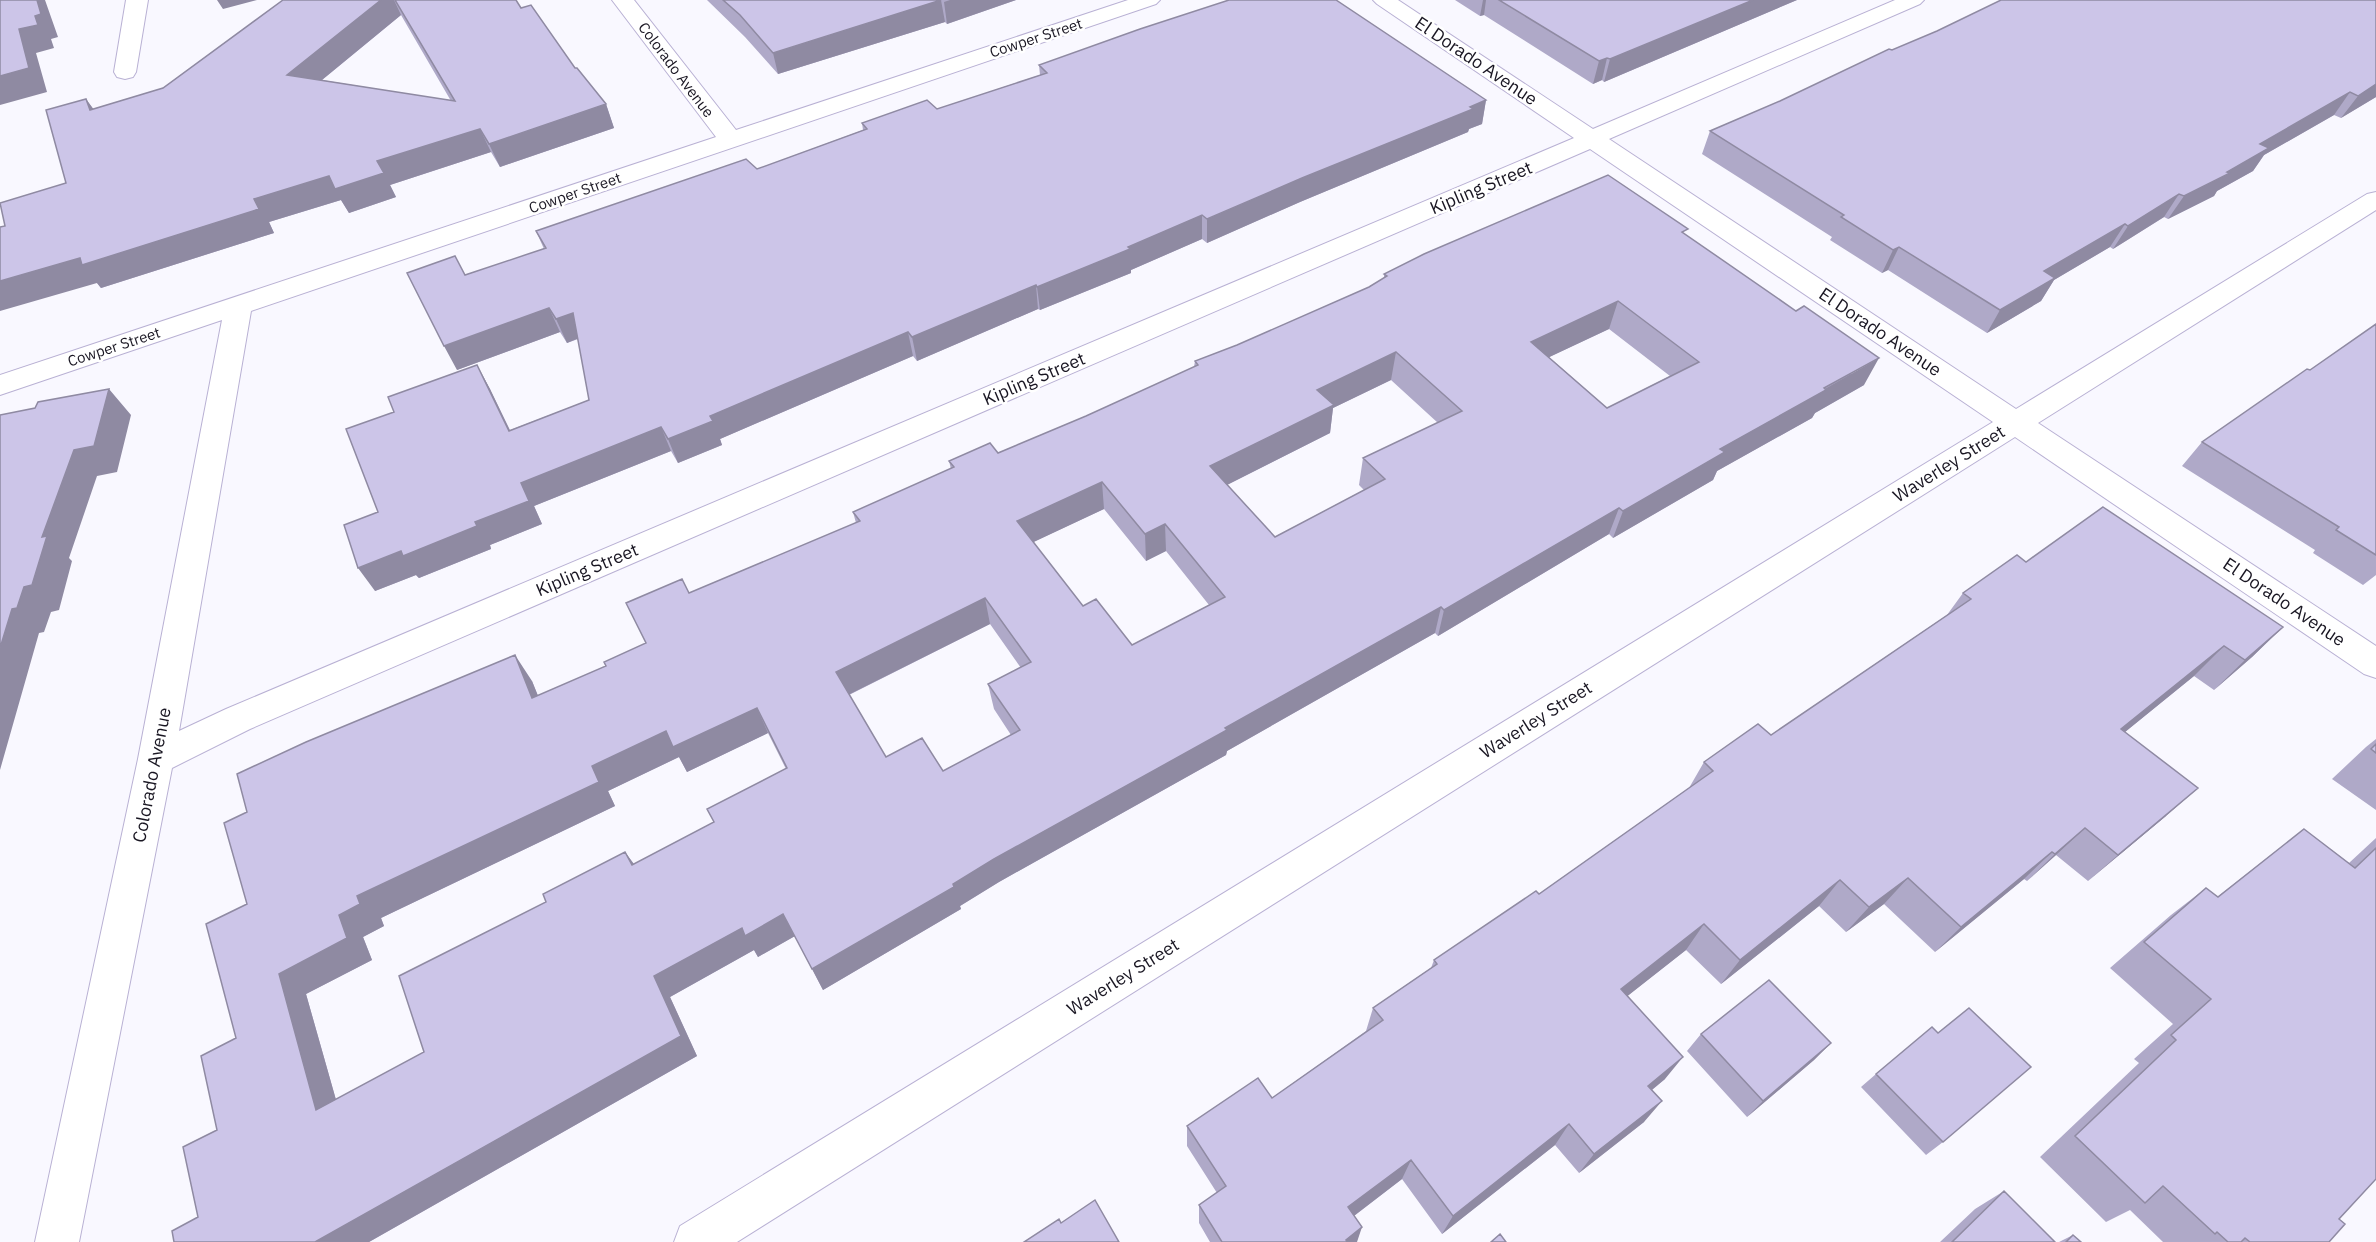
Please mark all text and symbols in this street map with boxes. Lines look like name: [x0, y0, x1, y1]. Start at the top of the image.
street label: El Dorado Avenue: [1411, 11, 1542, 110]
street label: Cowper Street: [987, 14, 1085, 61]
street label: Colorado Avenue: [634, 18, 718, 121]
street label: Kipling Street: [1426, 156, 1536, 219]
street label: Cowper Street: [526, 168, 623, 217]
street label: El Dorado Avenue: [1815, 282, 1946, 381]
street label: Cowper Street: [65, 323, 163, 370]
street label: Kipling Street: [979, 347, 1089, 410]
street label: Waverley Street: [1888, 420, 2009, 507]
street label: Kipling Street: [532, 538, 642, 601]
street label: El Dorado Avenue: [2219, 552, 2350, 651]
street label: Waverley Street: [1475, 676, 1596, 763]
street label: Colorado Avenue: [127, 705, 176, 844]
street label: Waverley Street: [1062, 933, 1183, 1020]

